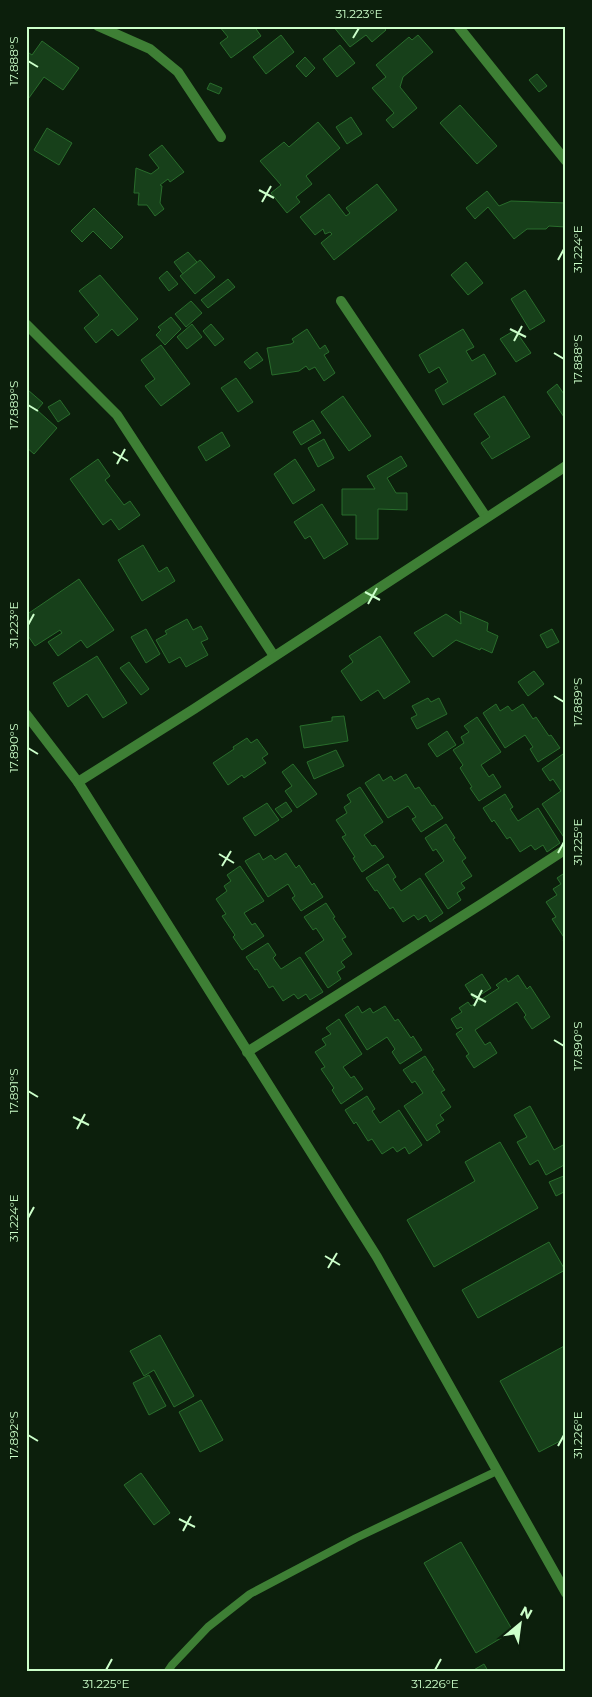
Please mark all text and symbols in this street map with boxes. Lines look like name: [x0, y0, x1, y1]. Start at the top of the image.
text: 31.223°E: [335, 6, 383, 21]
text: 17.888°S: [6, 36, 21, 86]
text: 31.224°E: [570, 225, 585, 273]
text: 17.888°S: [570, 334, 585, 384]
text: 17.889°S: [6, 381, 21, 429]
text: 31.223°E: [6, 601, 21, 649]
text: 17.889°S: [570, 678, 585, 726]
text: 17.890°S: [6, 723, 21, 773]
text: 31.225°E: [570, 818, 585, 866]
text: 17.890°S: [570, 1021, 585, 1071]
text: 17.891°S: [6, 1068, 21, 1114]
text: 31.224°E: [6, 1194, 21, 1242]
text: 17.892°S: [6, 1411, 21, 1459]
text: 31.226°E: [570, 1411, 585, 1459]
north arrow: [494, 1600, 544, 1650]
text: N: [517, 1602, 536, 1623]
text: 31.225°E: [82, 1676, 130, 1691]
text: 31.226°E: [411, 1676, 459, 1691]

